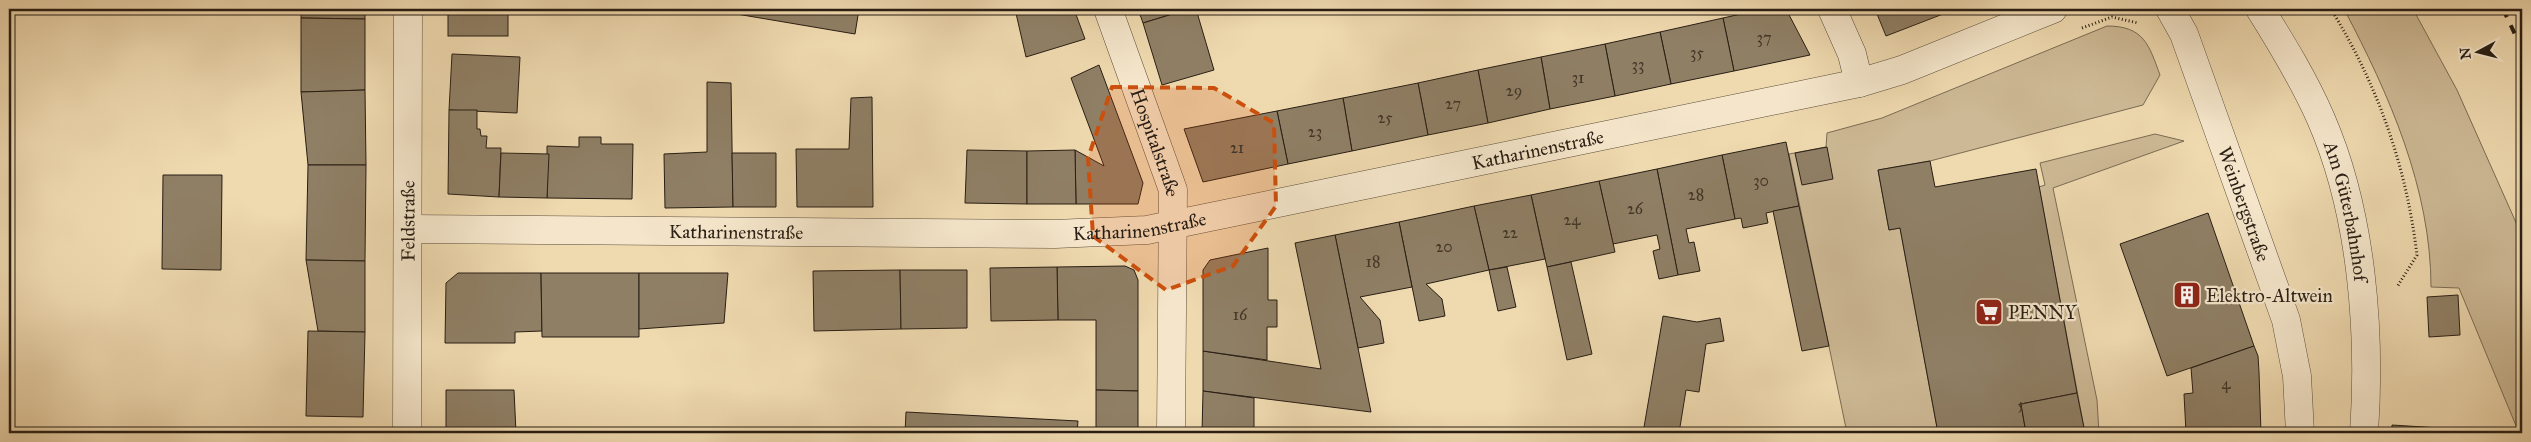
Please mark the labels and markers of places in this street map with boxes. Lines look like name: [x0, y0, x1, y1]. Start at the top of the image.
building icon: Elektro-Altwein: [2172, 280, 2202, 310]
place label: Elektro-Altwein: [2206, 284, 2333, 307]
supermarket icon: PENNY: [1974, 297, 2004, 327]
place label: PENNY: [2008, 301, 2078, 324]

